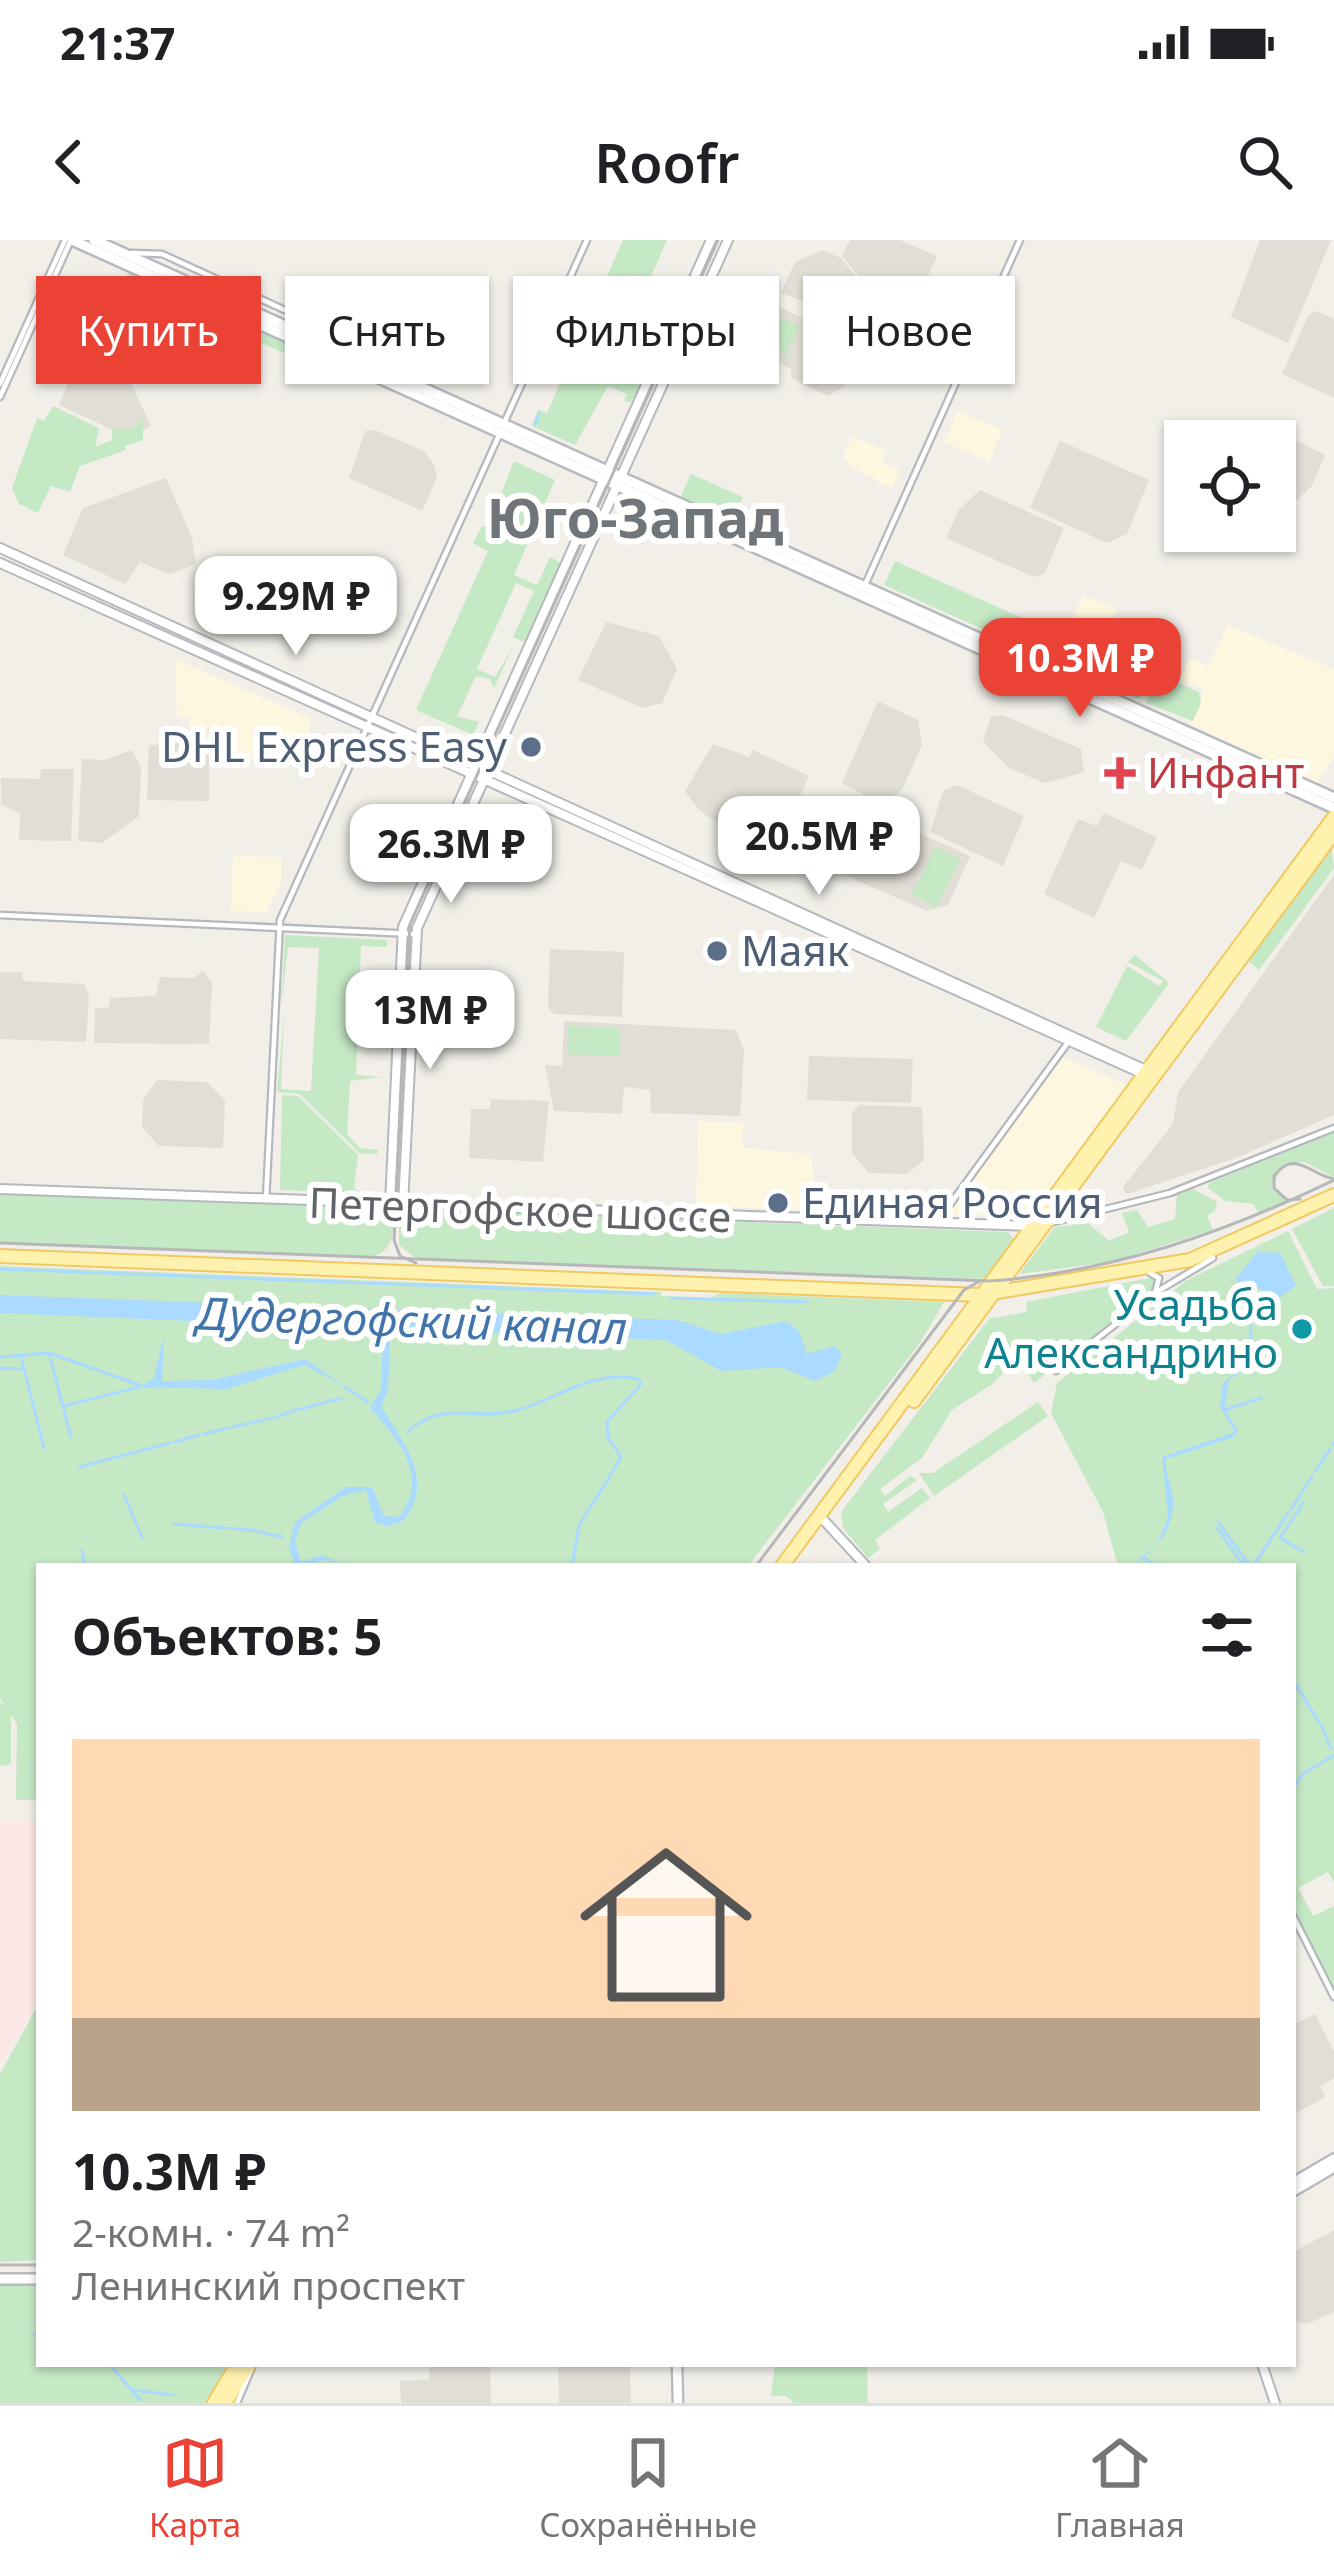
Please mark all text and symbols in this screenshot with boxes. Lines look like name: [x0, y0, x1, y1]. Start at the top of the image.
text: 21:37: [60, 12, 176, 73]
text: Roofr: [595, 125, 739, 199]
icon: back: [36, 129, 102, 195]
icon: search: [1232, 129, 1298, 195]
chip: Купить: [36, 276, 261, 384]
chip: Снять: [285, 276, 489, 384]
chip: Фильтры: [513, 276, 779, 384]
chip: Новое: [803, 276, 1015, 384]
map controls: [1164, 420, 1296, 552]
button: locate: [1164, 420, 1296, 552]
district label: Юго-Запад: [487, 480, 783, 554]
pin: 9.29M ₽: [185, 556, 407, 658]
text: 9.29M ₽: [222, 568, 370, 621]
pin: 10.3M ₽: [969, 618, 1191, 720]
text: 10.3M ₽: [1006, 630, 1154, 683]
place label: DHL Express Easy: [161, 717, 508, 774]
marker: DHL Express Easy: [518, 734, 544, 760]
place label: Инфант: [1147, 743, 1304, 800]
marker: Инфант: [1104, 757, 1136, 789]
pin: 20.5M ₽: [708, 796, 930, 898]
pin: 26.3M ₽: [340, 804, 562, 906]
text: 20.5M ₽: [745, 808, 893, 861]
text: 26.3M ₽: [377, 816, 525, 869]
place label: Маяк: [741, 921, 849, 978]
marker: Маяк: [704, 938, 730, 964]
pin: 13M ₽: [346, 970, 514, 1072]
text: 13M ₽: [373, 982, 487, 1035]
street label: Петергофское шоссе: [308, 1173, 732, 1244]
place label: Единая Россия: [802, 1173, 1102, 1230]
marker: Единая Россия: [765, 1190, 791, 1216]
place label: Усадьба Александрино: [984, 1275, 1278, 1380]
water label: Дудергофский канал: [192, 1281, 628, 1357]
marker: Усадьба Александрино: [1289, 1316, 1315, 1342]
text: Объектов: 5: [72, 1600, 382, 1670]
icon: filters: [1194, 1602, 1260, 1668]
icon: home: [558, 1817, 774, 2033]
text: 10.3M ₽: [72, 2135, 266, 2205]
text: 2-комн. · 74 m²: [72, 2205, 350, 2258]
text: Ленинский проспект: [72, 2258, 465, 2311]
tab: Карта: [149, 2430, 241, 2547]
tab: Сохранённые: [539, 2430, 757, 2547]
tab: Главная: [1055, 2430, 1185, 2547]

